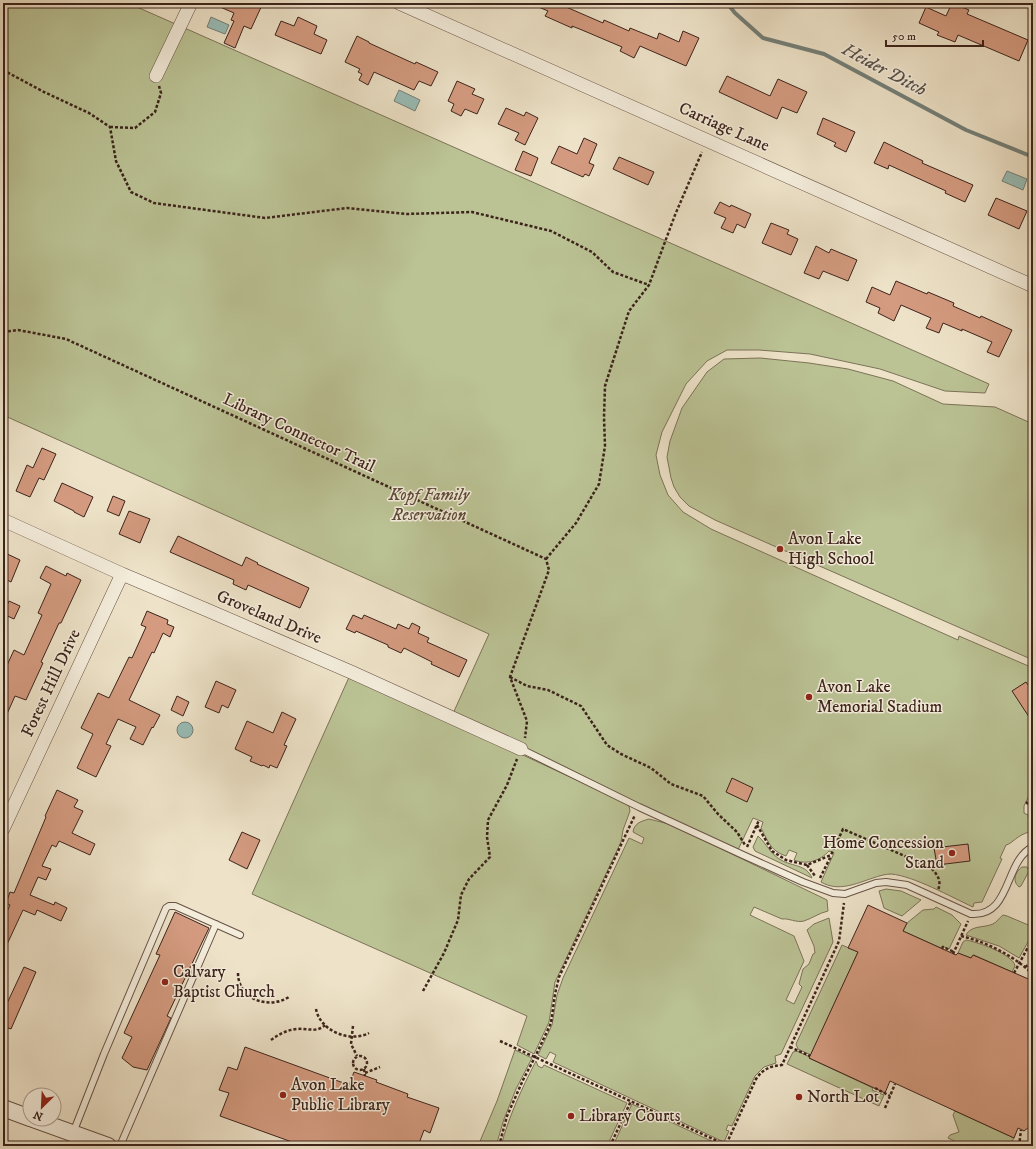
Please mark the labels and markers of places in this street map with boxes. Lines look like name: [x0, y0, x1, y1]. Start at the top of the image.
place label: Avon Lake High School: [788, 528, 874, 570]
marker: Avon Lake High School: [775, 544, 785, 554]
place label: Avon Lake Memorial Stadium: [817, 676, 943, 718]
marker: Avon Lake Memorial Stadium: [804, 692, 814, 702]
place label: Home Concession Stand: [823, 832, 945, 874]
marker: Home Concession Stand: [947, 848, 957, 858]
place label: Calvary Baptist Church: [173, 961, 275, 1003]
marker: Calvary Baptist Church: [160, 977, 170, 987]
place label: Avon Lake Public Library: [291, 1074, 391, 1116]
place label: North Lot: [807, 1086, 880, 1108]
marker: Avon Lake Public Library: [278, 1090, 288, 1100]
marker: North Lot: [794, 1092, 804, 1102]
place label: Library Courts: [579, 1105, 681, 1127]
marker: Library Courts: [566, 1111, 576, 1121]

